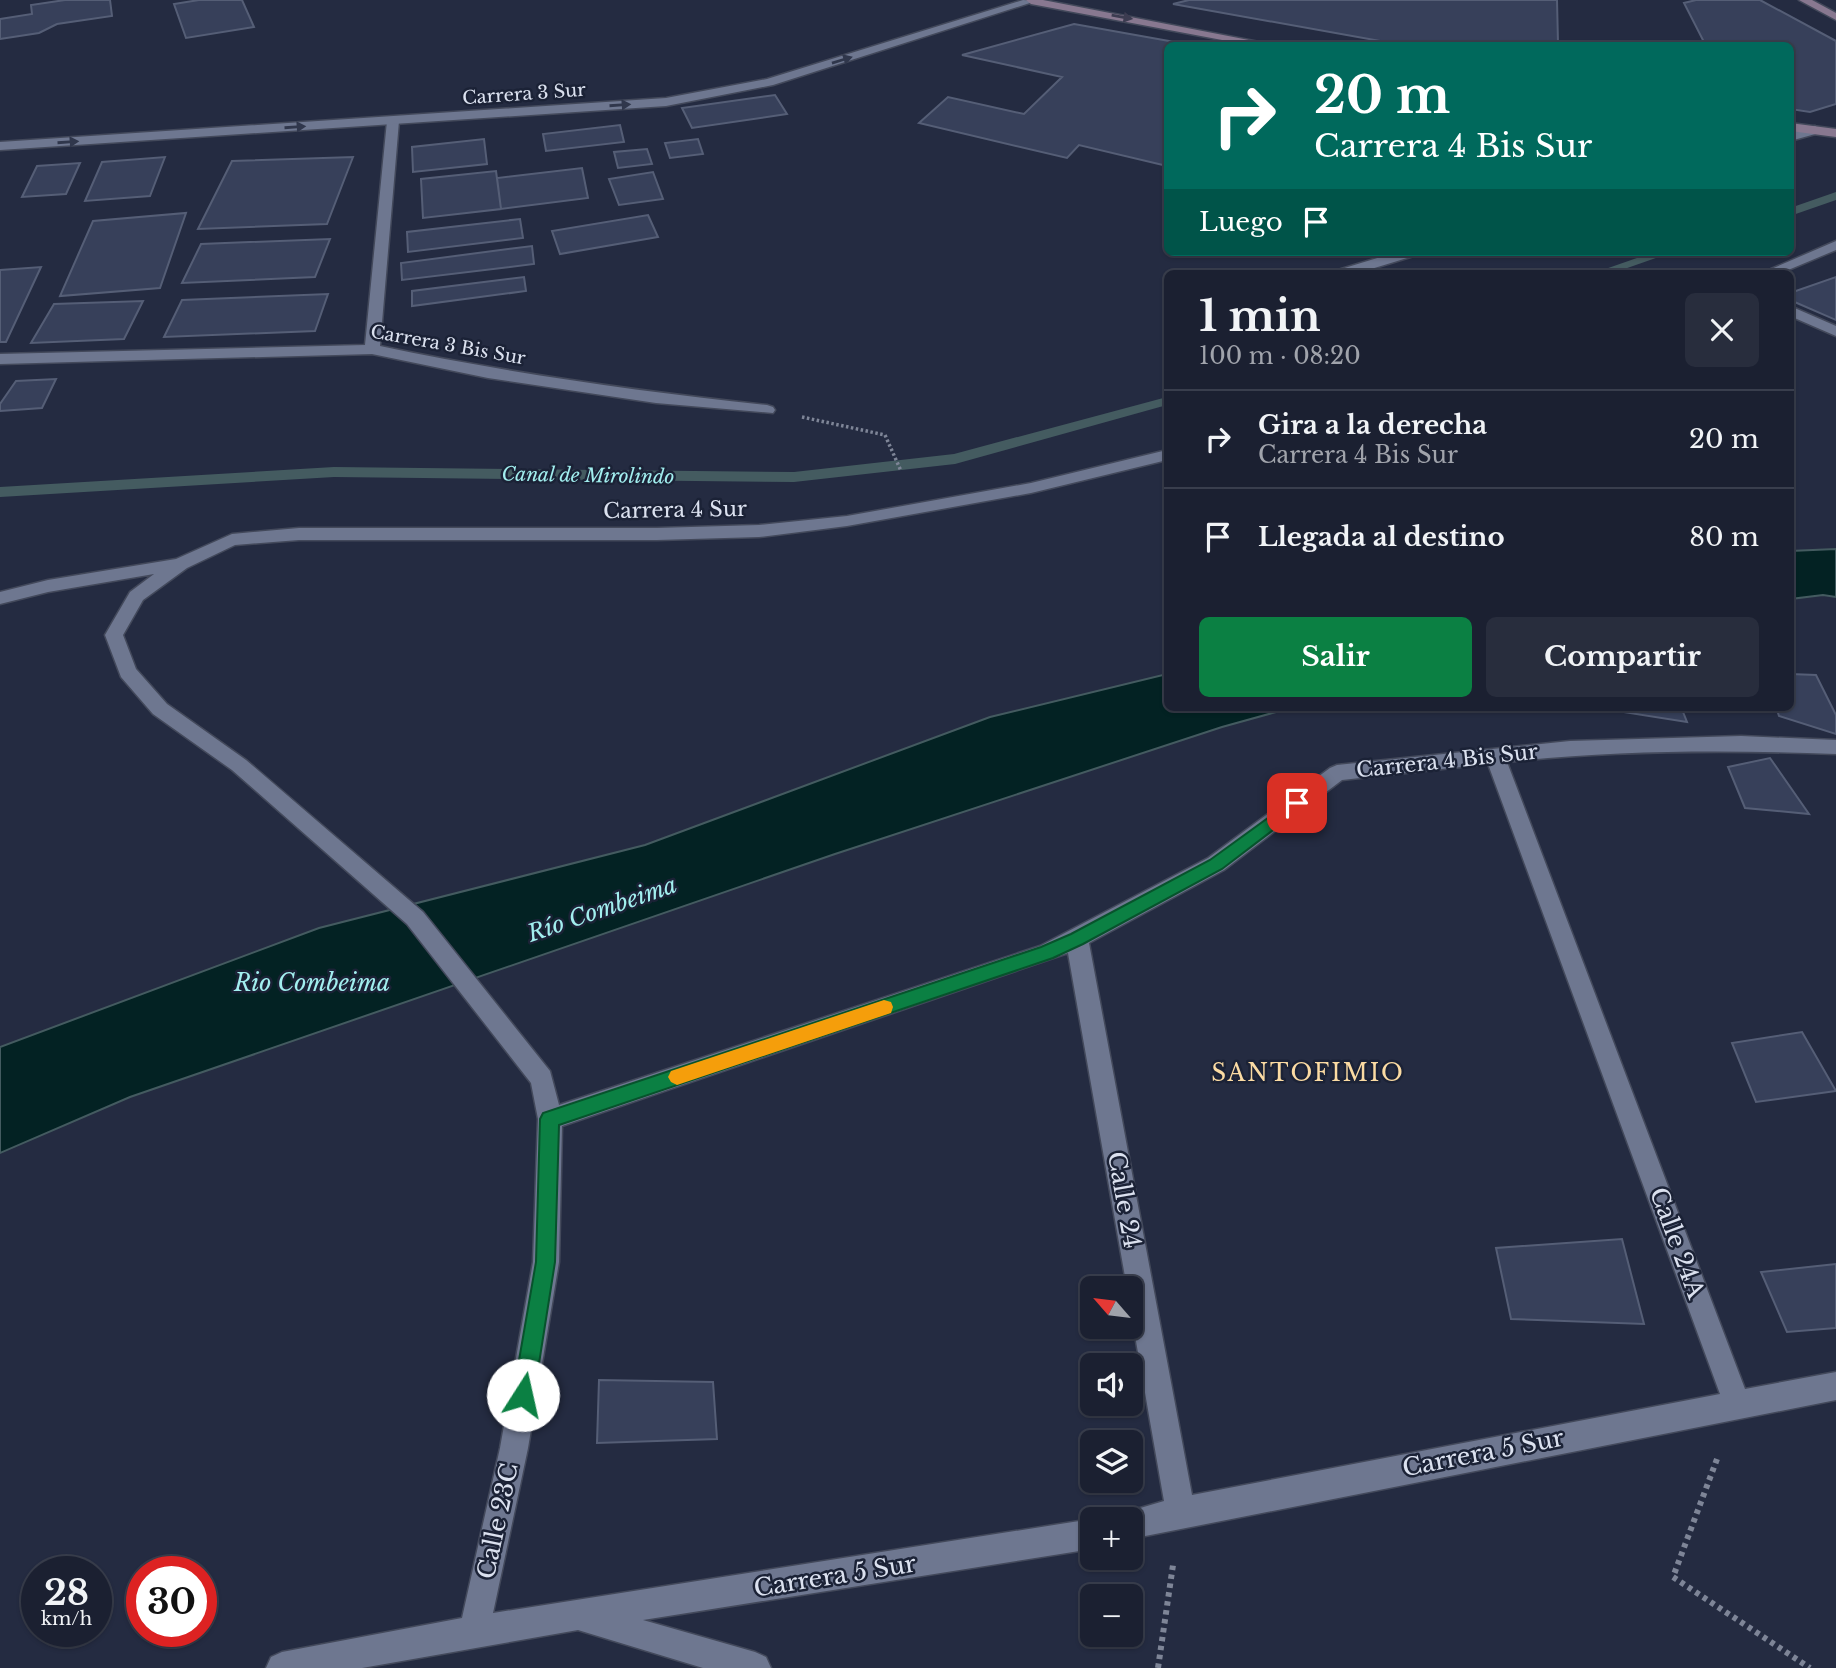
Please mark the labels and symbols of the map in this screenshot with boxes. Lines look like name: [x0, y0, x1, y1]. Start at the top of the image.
one-way arrow: [1111, 12, 1133, 23]
one-way arrow: [832, 54, 853, 64]
street label: Carrera 3 Sur: [462, 79, 587, 109]
one-way arrow: [609, 99, 631, 110]
one-way arrow: [284, 121, 306, 132]
one-way arrow: [57, 136, 79, 147]
street label: Carrera 3 Bis Sur: [369, 321, 528, 370]
water label: Canal de Mirolindo: [501, 462, 675, 489]
street label: Carrera 4 Sur: [603, 496, 747, 524]
street label: Carrera 4 Bis Sur: [1355, 739, 1539, 783]
pin: [1267, 773, 1327, 833]
water label: Río Combeima: [523, 870, 680, 948]
water label: Rio Combeima: [233, 969, 390, 997]
district label: SANTOFIMIO: [1211, 1059, 1405, 1087]
street label: Calle 24: [1102, 1149, 1147, 1250]
street label: Calle 24A: [1644, 1183, 1711, 1303]
north arrow: [1080, 1276, 1143, 1339]
position arrow: [486, 1358, 560, 1432]
street label: Carrera 5 Sur: [1400, 1423, 1567, 1482]
street label: Calle 23C: [471, 1460, 524, 1581]
street label: Carrera 5 Sur: [752, 1548, 919, 1603]
speed limit sign: 30: [126, 1556, 217, 1647]

